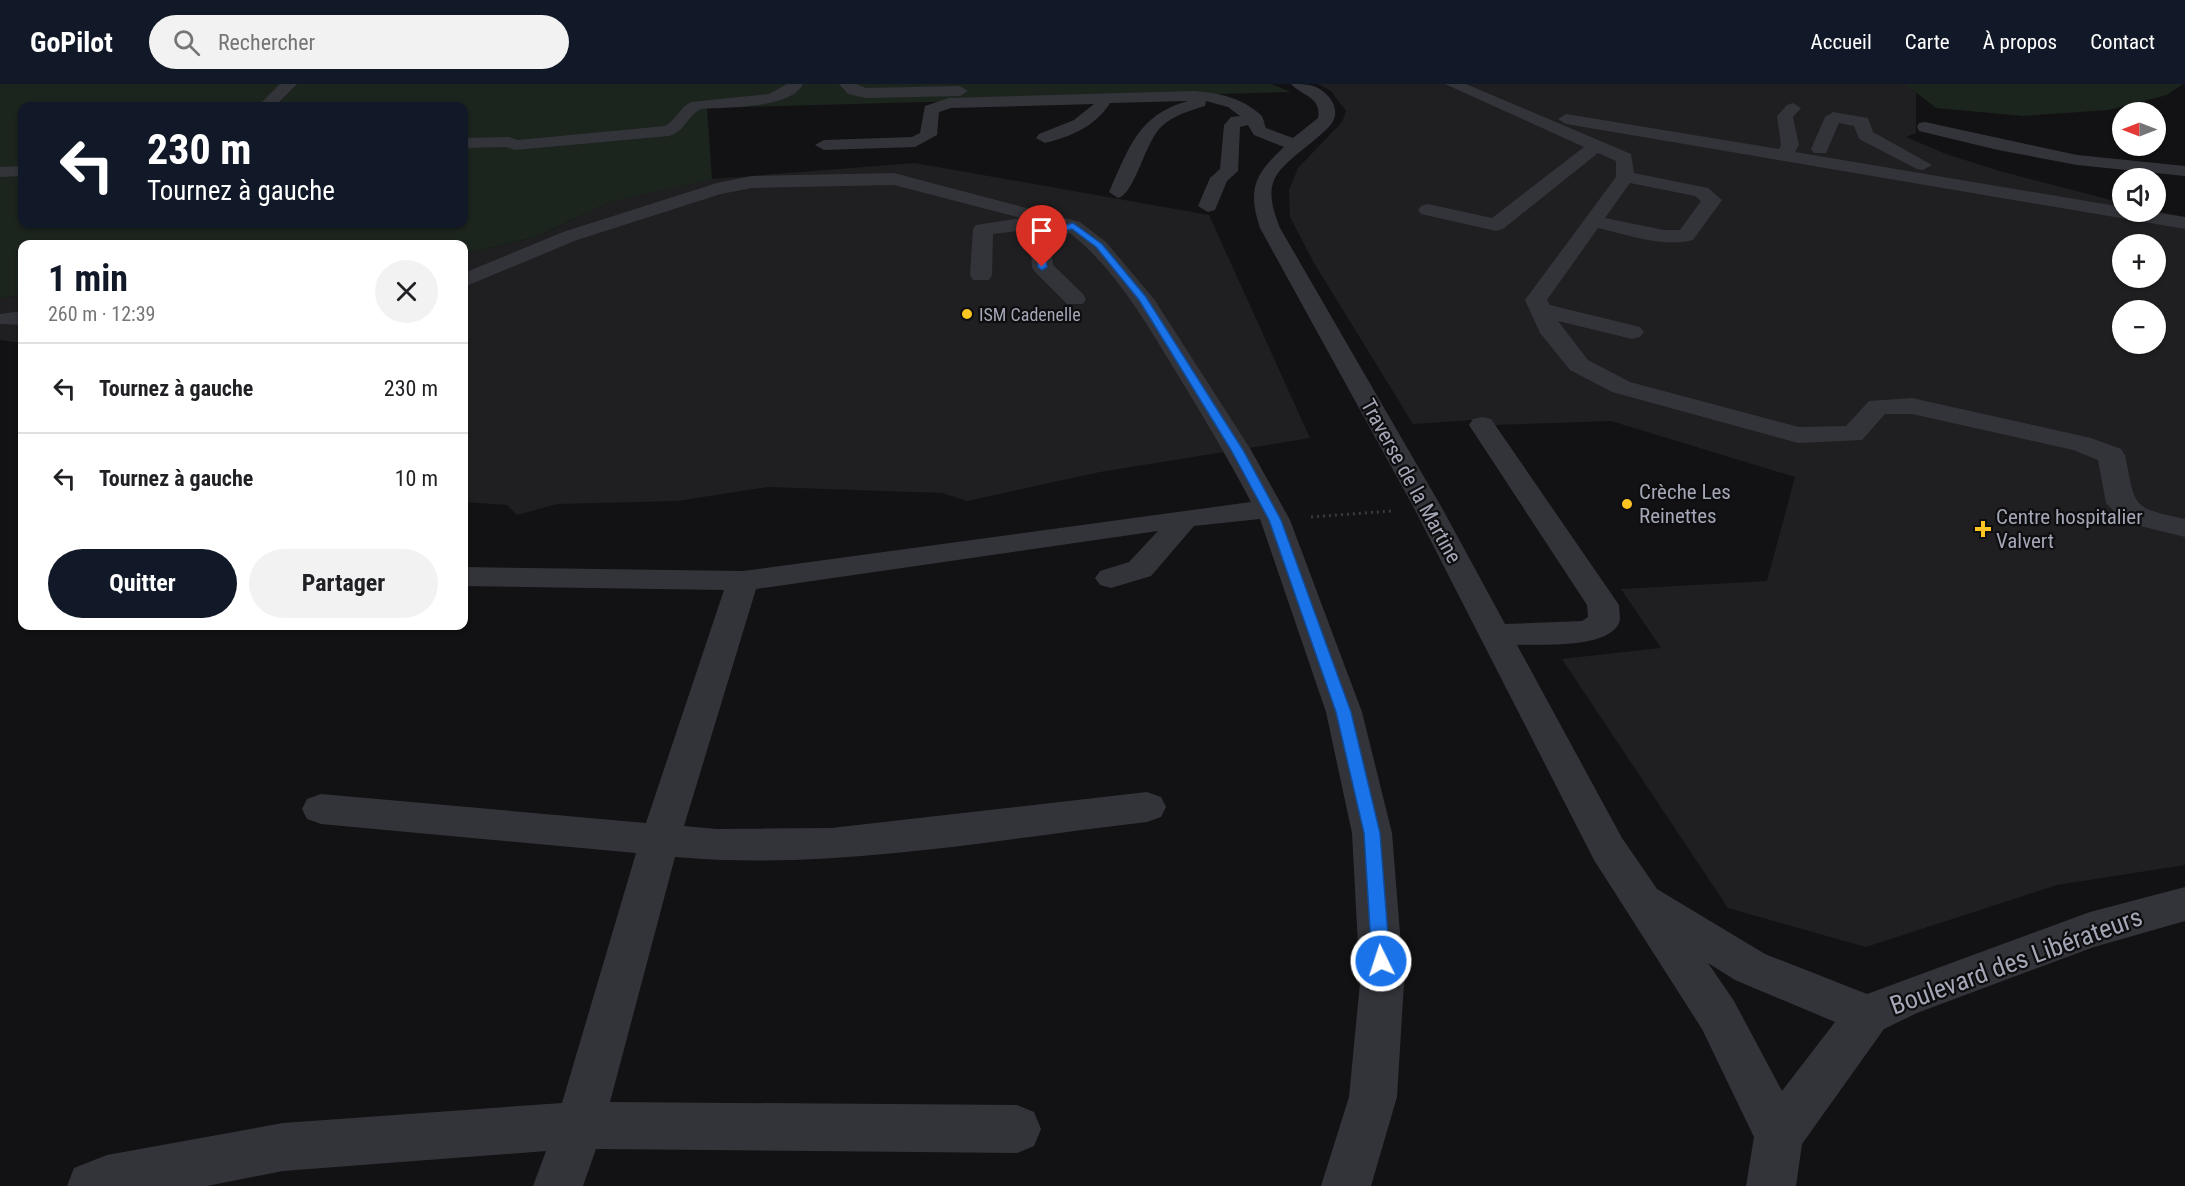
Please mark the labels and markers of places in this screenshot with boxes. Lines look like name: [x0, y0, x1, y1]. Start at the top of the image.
pin: [1016, 205, 1067, 267]
place label: ISM Cadenelle: [979, 304, 1081, 325]
marker: ISM Cadenelle: [960, 307, 974, 321]
place label: Crèche Les Reinettes: [1639, 480, 1731, 528]
marker: Crèche Les Reinettes: [1620, 497, 1634, 511]
place label: Centre hospitalier Valvert: [1996, 505, 2143, 553]
marker: Centre hospitalier Valvert: [1974, 520, 1992, 538]

